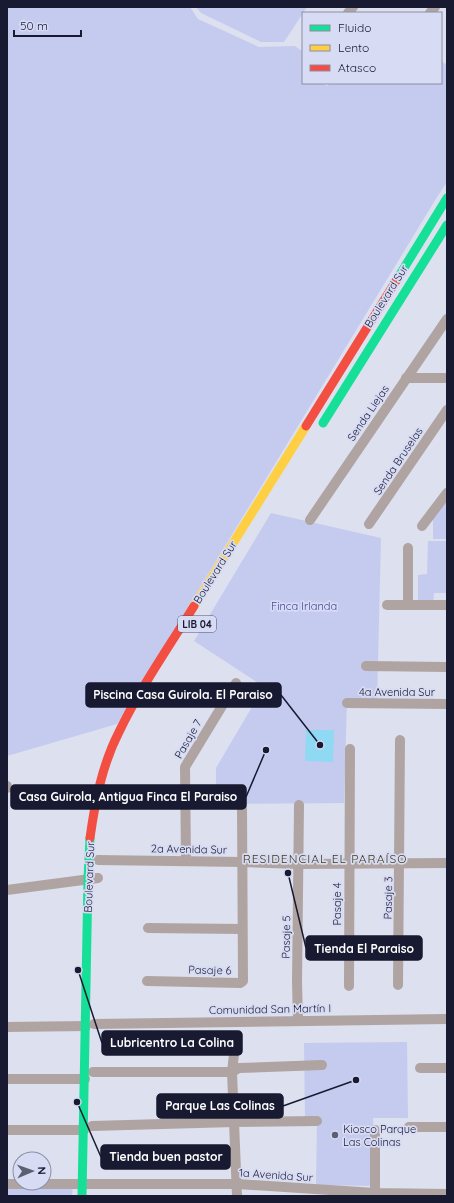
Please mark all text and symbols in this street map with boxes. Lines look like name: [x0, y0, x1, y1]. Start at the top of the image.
scale bar: [14, 12, 81, 38]
legend: [302, 12, 442, 84]
text: 50 m: [20, 18, 48, 33]
text: Fluido: [338, 20, 371, 35]
text: Lento: [338, 40, 369, 55]
text: Atasco: [338, 60, 376, 75]
street label: Boulevard Sur: [361, 261, 411, 330]
street label: Senda Liejas: [344, 382, 392, 444]
street label: Senda Bruselas: [370, 425, 426, 497]
street label: Boulevard Sur: [190, 537, 240, 606]
park label: Finca Irlanda: [271, 599, 337, 613]
road number: LIB 04: [178, 616, 216, 632]
callout: Piscina Casa Guirola. El Paraiso: [86, 683, 281, 707]
street label: 4a Avenida Sur: [359, 685, 436, 699]
text: Piscina Casa Guirola. El Paraiso: [93, 687, 273, 702]
street label: Pasaje 7: [171, 717, 205, 761]
callout: Casa Guirola, Antigua Finca El Paraiso: [11, 785, 246, 809]
text: Casa Guirola, Antigua Finca El Paraiso: [19, 789, 238, 804]
street label: Boulevard Sur: [81, 840, 97, 913]
street label: 2a Avenida Sur: [151, 841, 228, 857]
district label: RESIDENCIAL EL PARAÍSO: [243, 851, 407, 866]
street label: Pasaje 3: [381, 876, 395, 920]
street label: Pasaje 4: [330, 882, 344, 926]
street label: Pasaje 5: [279, 915, 293, 959]
callout: Tienda El Paraiso: [306, 936, 422, 960]
text: Tienda El Paraiso: [314, 941, 414, 956]
street label: Pasaje 6: [188, 963, 232, 977]
street label: Comunidad San Martín I: [209, 1001, 331, 1017]
callout: Lubricentro La Colina: [102, 1031, 242, 1055]
text: Lubricentro La Colina: [110, 1035, 234, 1050]
callout: Parque Las Colinas: [157, 1094, 283, 1118]
text: Parque Las Colinas: [165, 1098, 275, 1113]
place label: Kiosco Parque Las Colinas: [343, 1122, 416, 1149]
marker: Kiosco Parque Las Colinas: [330, 1130, 340, 1140]
callout: Tienda buen pastor: [101, 1145, 230, 1169]
text: Tienda buen pastor: [109, 1149, 223, 1164]
north arrow: [12, 1151, 52, 1191]
street label: 1a Avenida Sur: [238, 1165, 314, 1185]
text: N: [35, 1166, 49, 1175]

